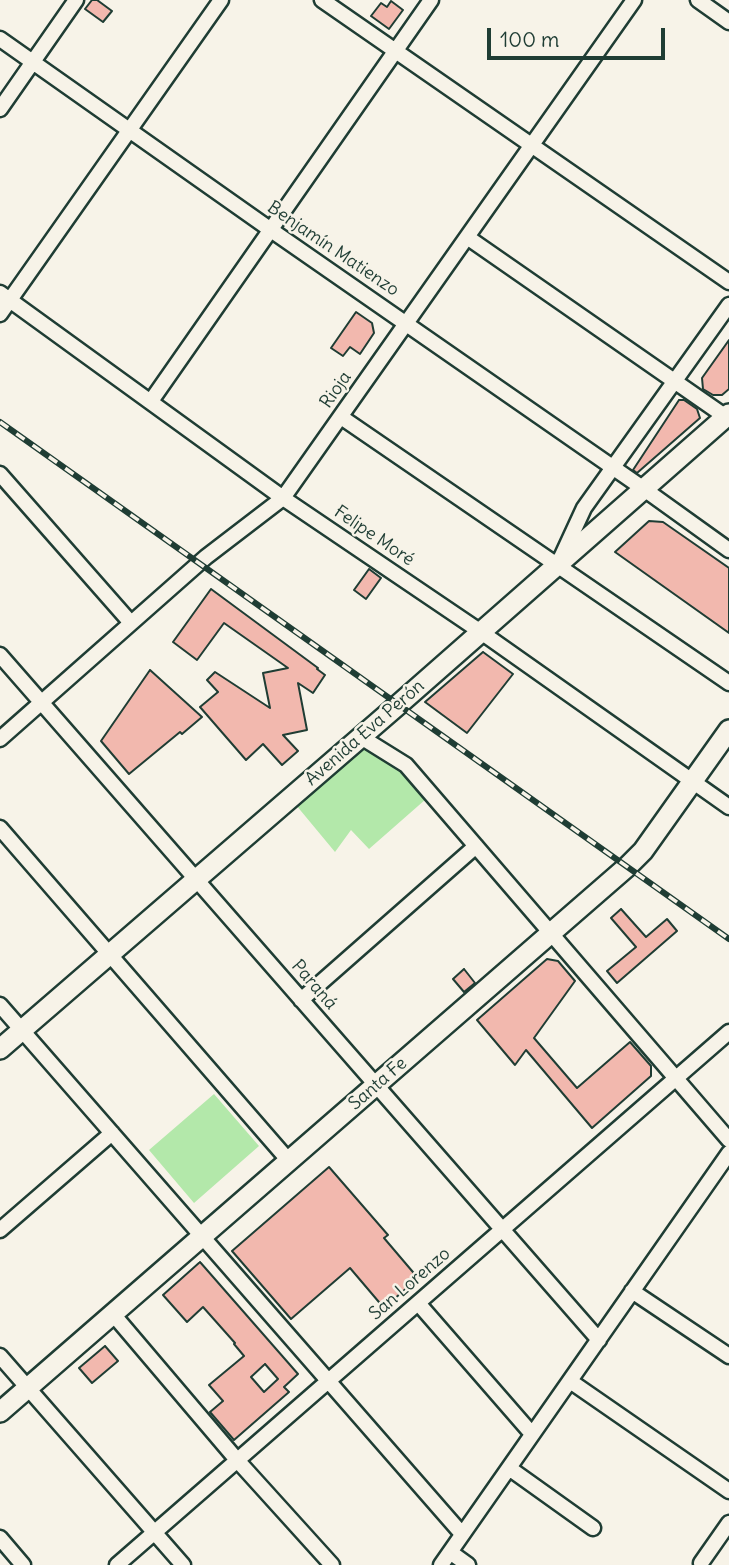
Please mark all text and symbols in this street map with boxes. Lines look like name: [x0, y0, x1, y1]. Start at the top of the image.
scale bar: [491, 14, 670, 58]
text: 100 m: [500, 26, 559, 53]
street label: Benjamín Matienzo: [263, 197, 403, 301]
street label: Rioja: [316, 367, 356, 413]
street label: Felipe Moré: [330, 501, 418, 571]
street label: Avenida Eva Perón: [301, 675, 429, 791]
street label: Paraná: [287, 956, 341, 1014]
street label: Santa Fe: [344, 1053, 412, 1115]
street label: San Lorenzo: [365, 1243, 455, 1325]

